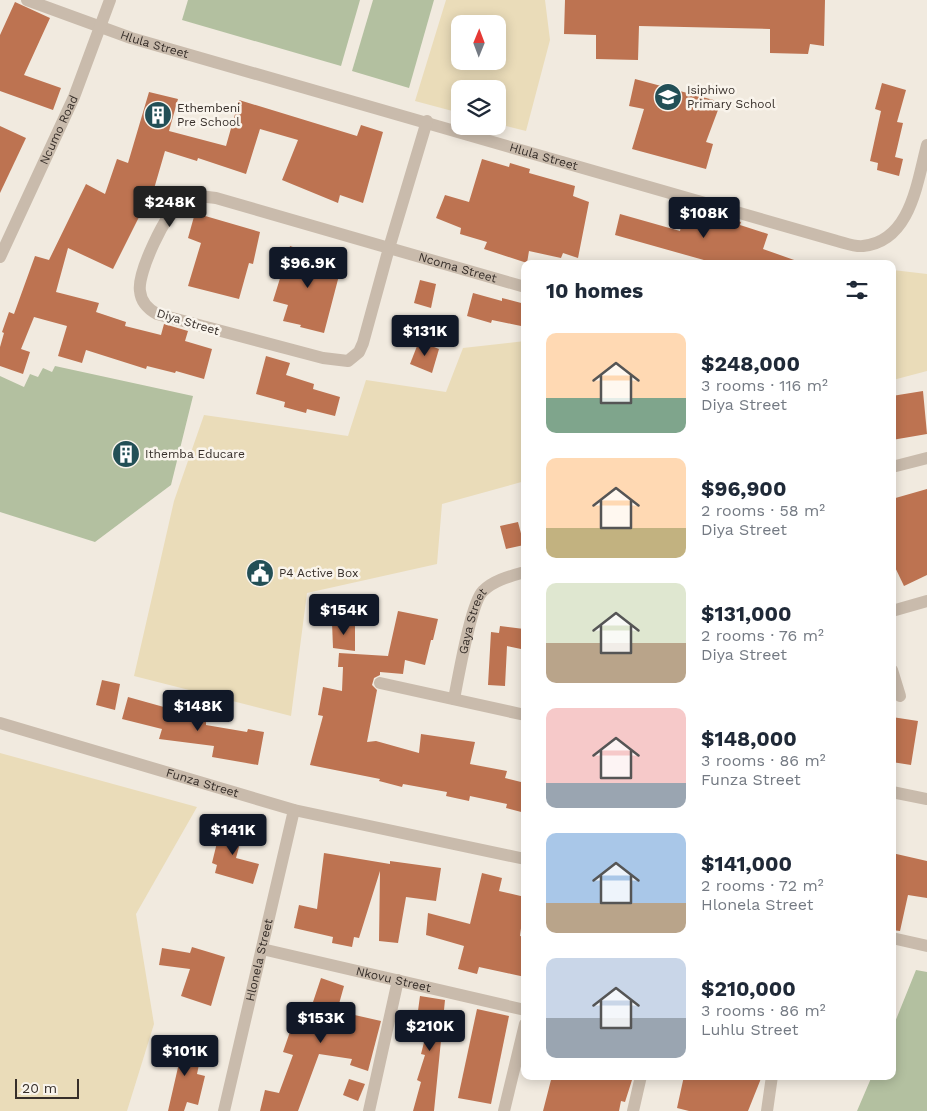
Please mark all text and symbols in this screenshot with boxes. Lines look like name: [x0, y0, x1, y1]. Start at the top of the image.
north arrow: [451, 15, 506, 70]
map controls: [451, 15, 506, 135]
street label: Hlula Street: [118, 28, 190, 61]
button: layers: [451, 80, 506, 135]
school or university icon: Isiphiwo Primary School: [653, 82, 683, 112]
place label: Isiphiwo Primary School: [687, 83, 776, 111]
street label: Ncumo Road: [37, 93, 81, 167]
building icon: Ethembeni Pre School: [143, 100, 173, 130]
place label: Ethembeni Pre School: [177, 101, 240, 129]
street label: Hlula Street: [508, 140, 579, 173]
pin: $248K: [135, 186, 205, 228]
text: $248K: [144, 192, 196, 211]
pin: $108K: [669, 196, 739, 239]
text: $108K: [680, 203, 728, 222]
pin: $96.9K: [267, 246, 349, 289]
street label: Ncoma Street: [417, 250, 498, 286]
text: $96.9K: [280, 253, 336, 272]
icon: filters: [843, 276, 871, 304]
text: 10 homes: [546, 278, 643, 303]
street label: Diya Street: [155, 306, 221, 338]
pin: $131K: [390, 314, 460, 357]
text: $131K: [403, 321, 447, 340]
text: $248,000: [701, 351, 800, 376]
icon: home: [586, 353, 646, 413]
text: 3 rooms · 116 m²: [701, 376, 828, 395]
text: Diya Street: [701, 395, 787, 414]
building icon: Ithemba Educare: [111, 439, 141, 469]
place label: Ithemba Educare: [145, 447, 245, 461]
text: $96,900: [701, 476, 786, 501]
icon: home: [586, 478, 646, 538]
text: 2 rooms · 58 m²: [701, 501, 825, 520]
text: Diya Street: [701, 520, 787, 539]
public building icon: P4 Active Box: [245, 558, 275, 588]
place label: P4 Active Box: [279, 566, 358, 580]
street label: Gaya Street: [456, 585, 489, 655]
pin: $154K: [309, 594, 379, 636]
text: $154K: [320, 600, 368, 619]
text: $131,000: [701, 601, 791, 626]
icon: home: [586, 603, 646, 663]
text: 2 rooms · 76 m²: [701, 626, 824, 645]
text: Diya Street: [701, 645, 787, 664]
pin: $148K: [163, 690, 233, 732]
text: $148K: [174, 696, 222, 715]
text: $148,000: [701, 726, 797, 751]
icon: home: [586, 728, 646, 788]
text: 3 rooms · 86 m²: [701, 751, 826, 770]
street label: Funza Street: [164, 766, 240, 800]
text: Funza Street: [701, 770, 801, 789]
pin: $141K: [198, 814, 268, 856]
text: $141K: [210, 820, 256, 839]
text: $141,000: [701, 851, 792, 876]
icon: home: [586, 853, 646, 913]
text: 2 rooms · 72 m²: [701, 876, 824, 895]
text: Hlonela Street: [701, 895, 813, 914]
street label: Hlonela Street: [243, 917, 275, 1003]
street label: Nkovu Street: [355, 964, 432, 995]
text: $210,000: [701, 976, 796, 1001]
icon: home: [586, 978, 646, 1038]
text: 3 rooms · 86 m²: [701, 1001, 826, 1020]
pin: $153K: [286, 1002, 356, 1044]
text: $153K: [297, 1008, 345, 1027]
pin: $210K: [395, 1010, 465, 1052]
text: $210K: [406, 1016, 454, 1035]
text: Luhlu Street: [701, 1020, 799, 1039]
pin: $101K: [150, 1034, 220, 1077]
text: $101K: [162, 1041, 208, 1060]
scale bar: [15, 1076, 79, 1099]
text: 20 m: [22, 1080, 57, 1096]

